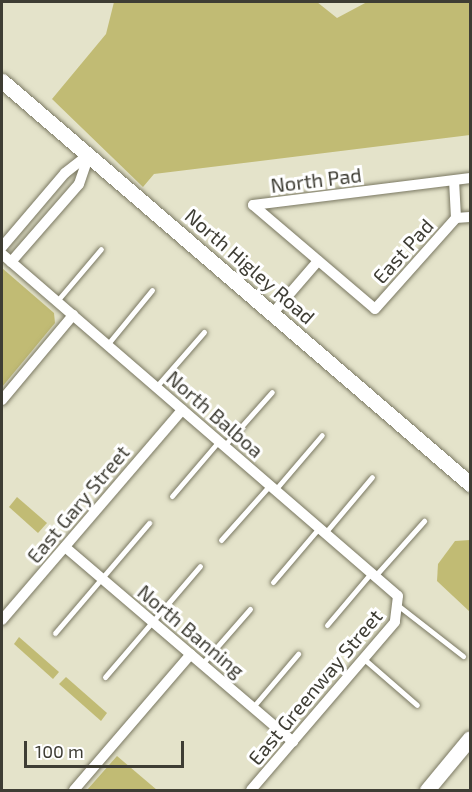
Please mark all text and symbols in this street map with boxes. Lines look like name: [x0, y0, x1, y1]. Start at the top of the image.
street label: North Pad: [269, 163, 363, 197]
street label: North Higley Road: [180, 203, 320, 329]
street label: East Pad: [368, 214, 438, 288]
street label: North Balboa: [162, 366, 268, 462]
street label: East Gary Street: [22, 440, 134, 568]
street label: North Banning: [133, 580, 249, 682]
street label: East Greenway Street: [243, 604, 387, 770]
scale bar: [27, 729, 188, 767]
text: 100 m: [35, 740, 84, 762]

